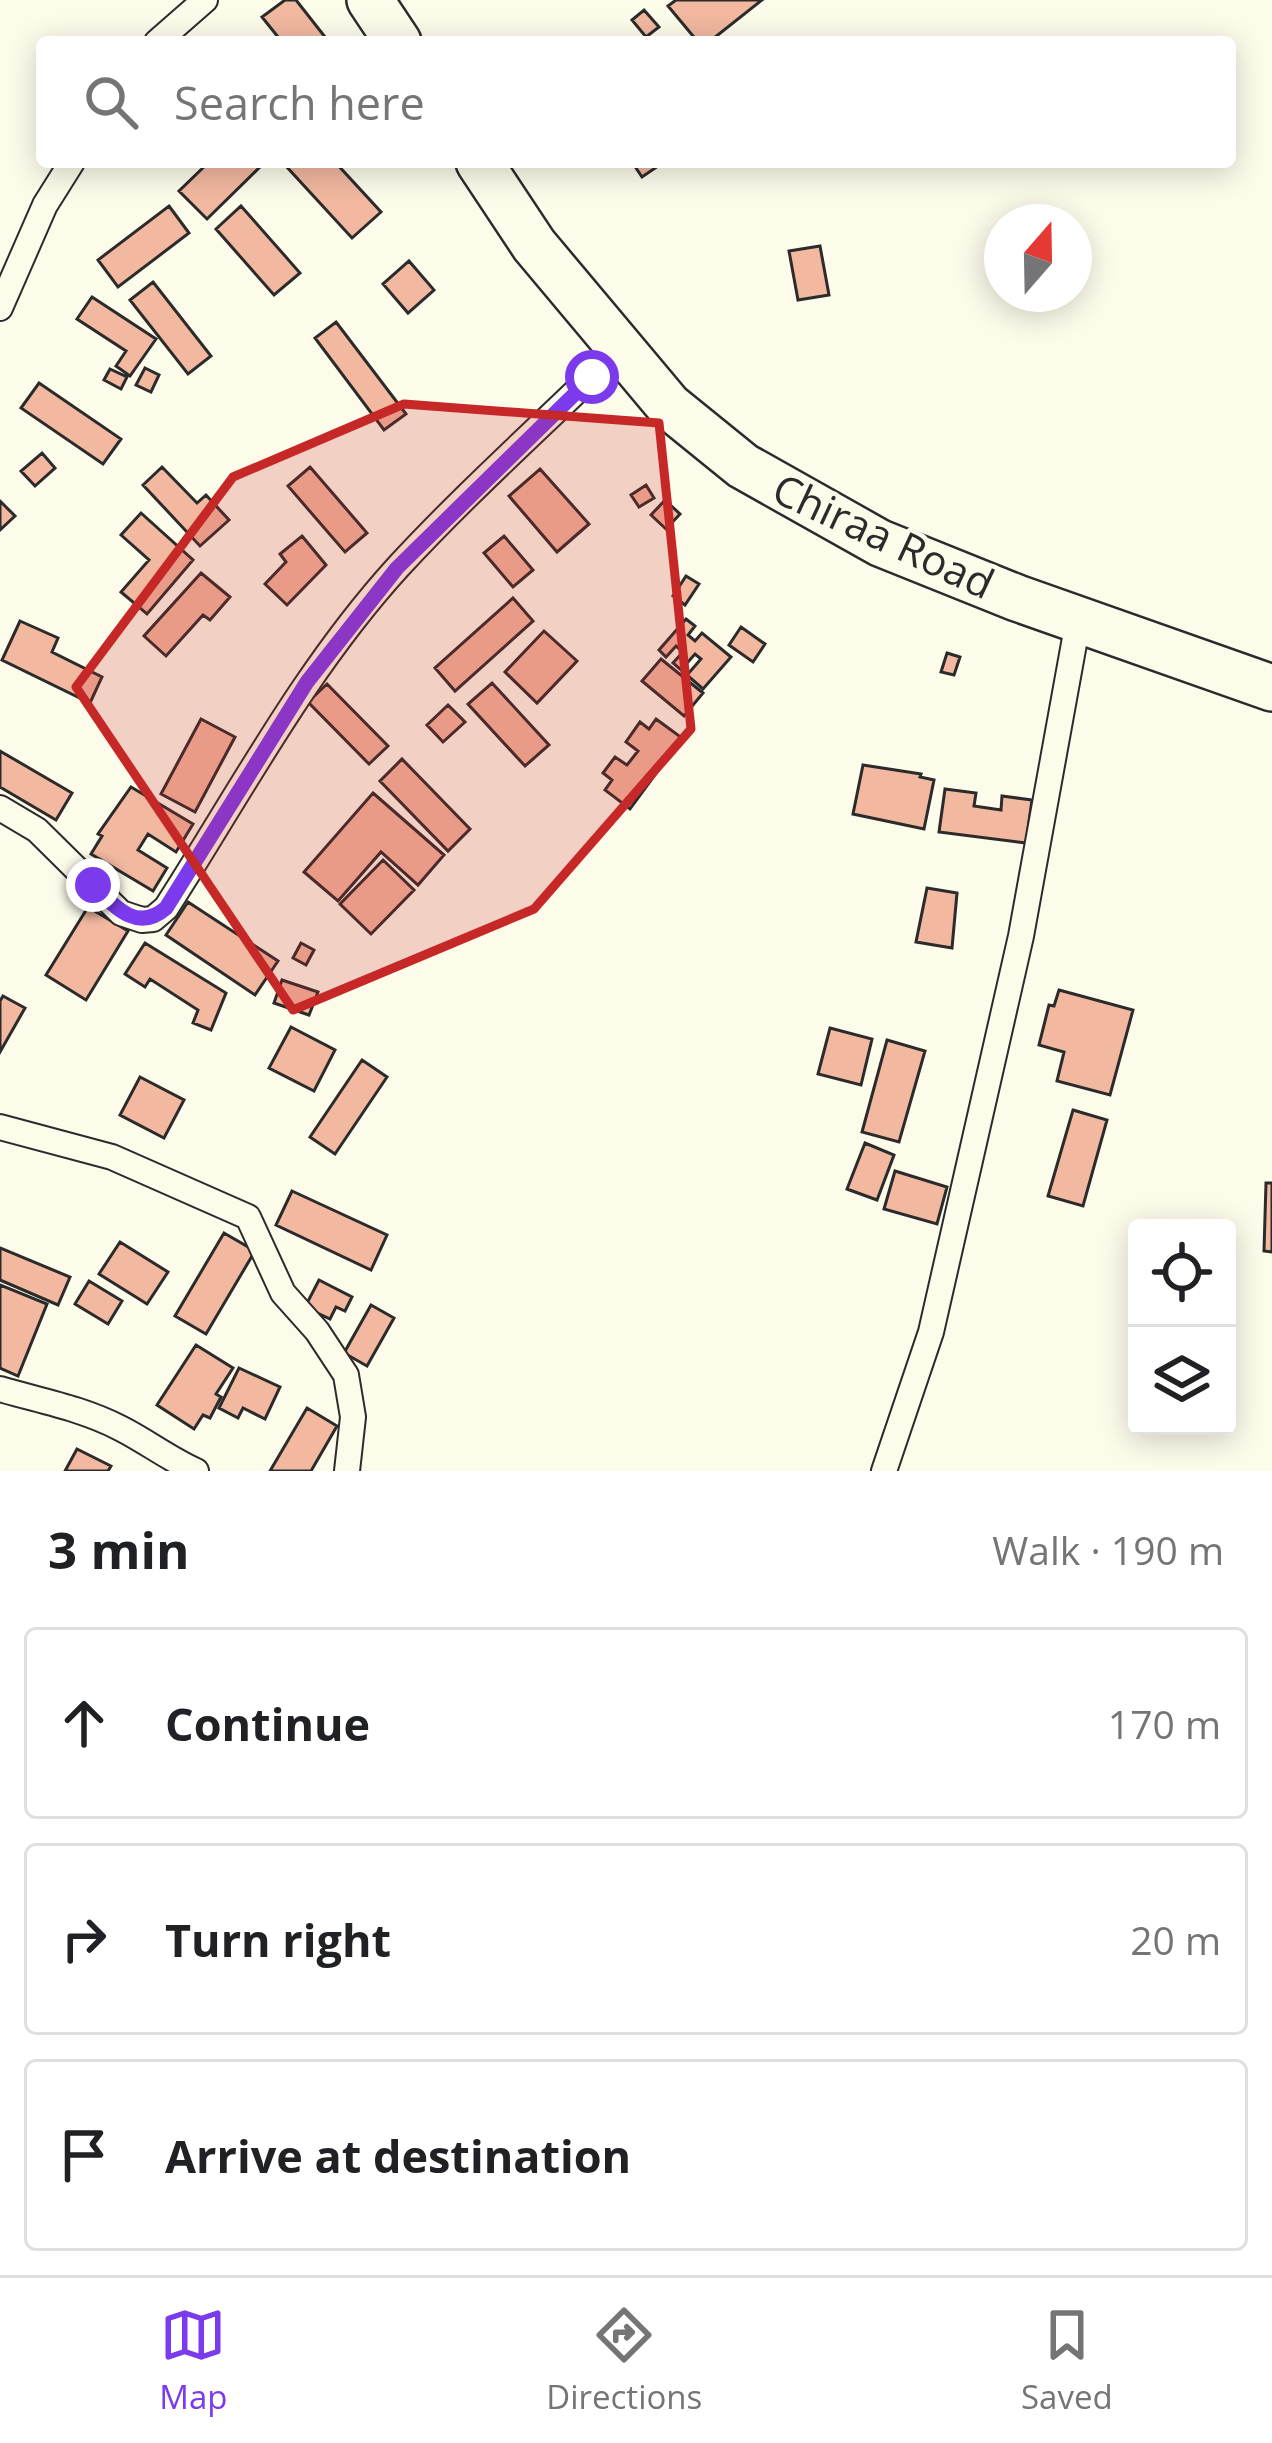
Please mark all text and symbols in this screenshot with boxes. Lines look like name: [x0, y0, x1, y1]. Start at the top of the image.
search box: [36, 36, 1236, 168]
icon: search: [78, 69, 144, 135]
text: Search here: [174, 72, 425, 133]
north arrow: [984, 204, 1092, 312]
route start: [565, 350, 619, 404]
street label: Chiraa Road: [764, 459, 1004, 611]
route end: [66, 858, 120, 912]
map controls: [1128, 1219, 1236, 1435]
button: locate: [1128, 1219, 1236, 1327]
button: layers: [1128, 1327, 1236, 1435]
text: 3 min: [48, 1514, 190, 1584]
text: Walk · 190 m: [992, 1523, 1224, 1576]
icon: ahead: [51, 1690, 117, 1756]
text: Continue: [165, 1693, 370, 1754]
text: 170 m: [1108, 1697, 1221, 1750]
icon: right: [51, 1906, 117, 1972]
text: Turn right: [165, 1909, 391, 1970]
text: 20 m: [1130, 1913, 1221, 1966]
icon: arrive: [51, 2122, 117, 2188]
text: Arrive at destination: [165, 2125, 631, 2186]
tab: Map: [159, 2302, 228, 2419]
tab: Directions: [546, 2302, 702, 2419]
tab: Saved: [1021, 2302, 1113, 2419]

